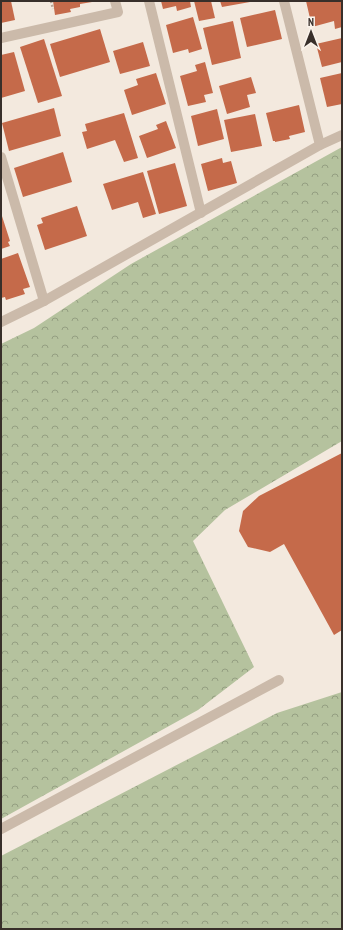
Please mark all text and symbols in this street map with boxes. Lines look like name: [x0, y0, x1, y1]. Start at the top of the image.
north arrow: [291, 12, 331, 52]
text: N: [308, 15, 314, 29]

